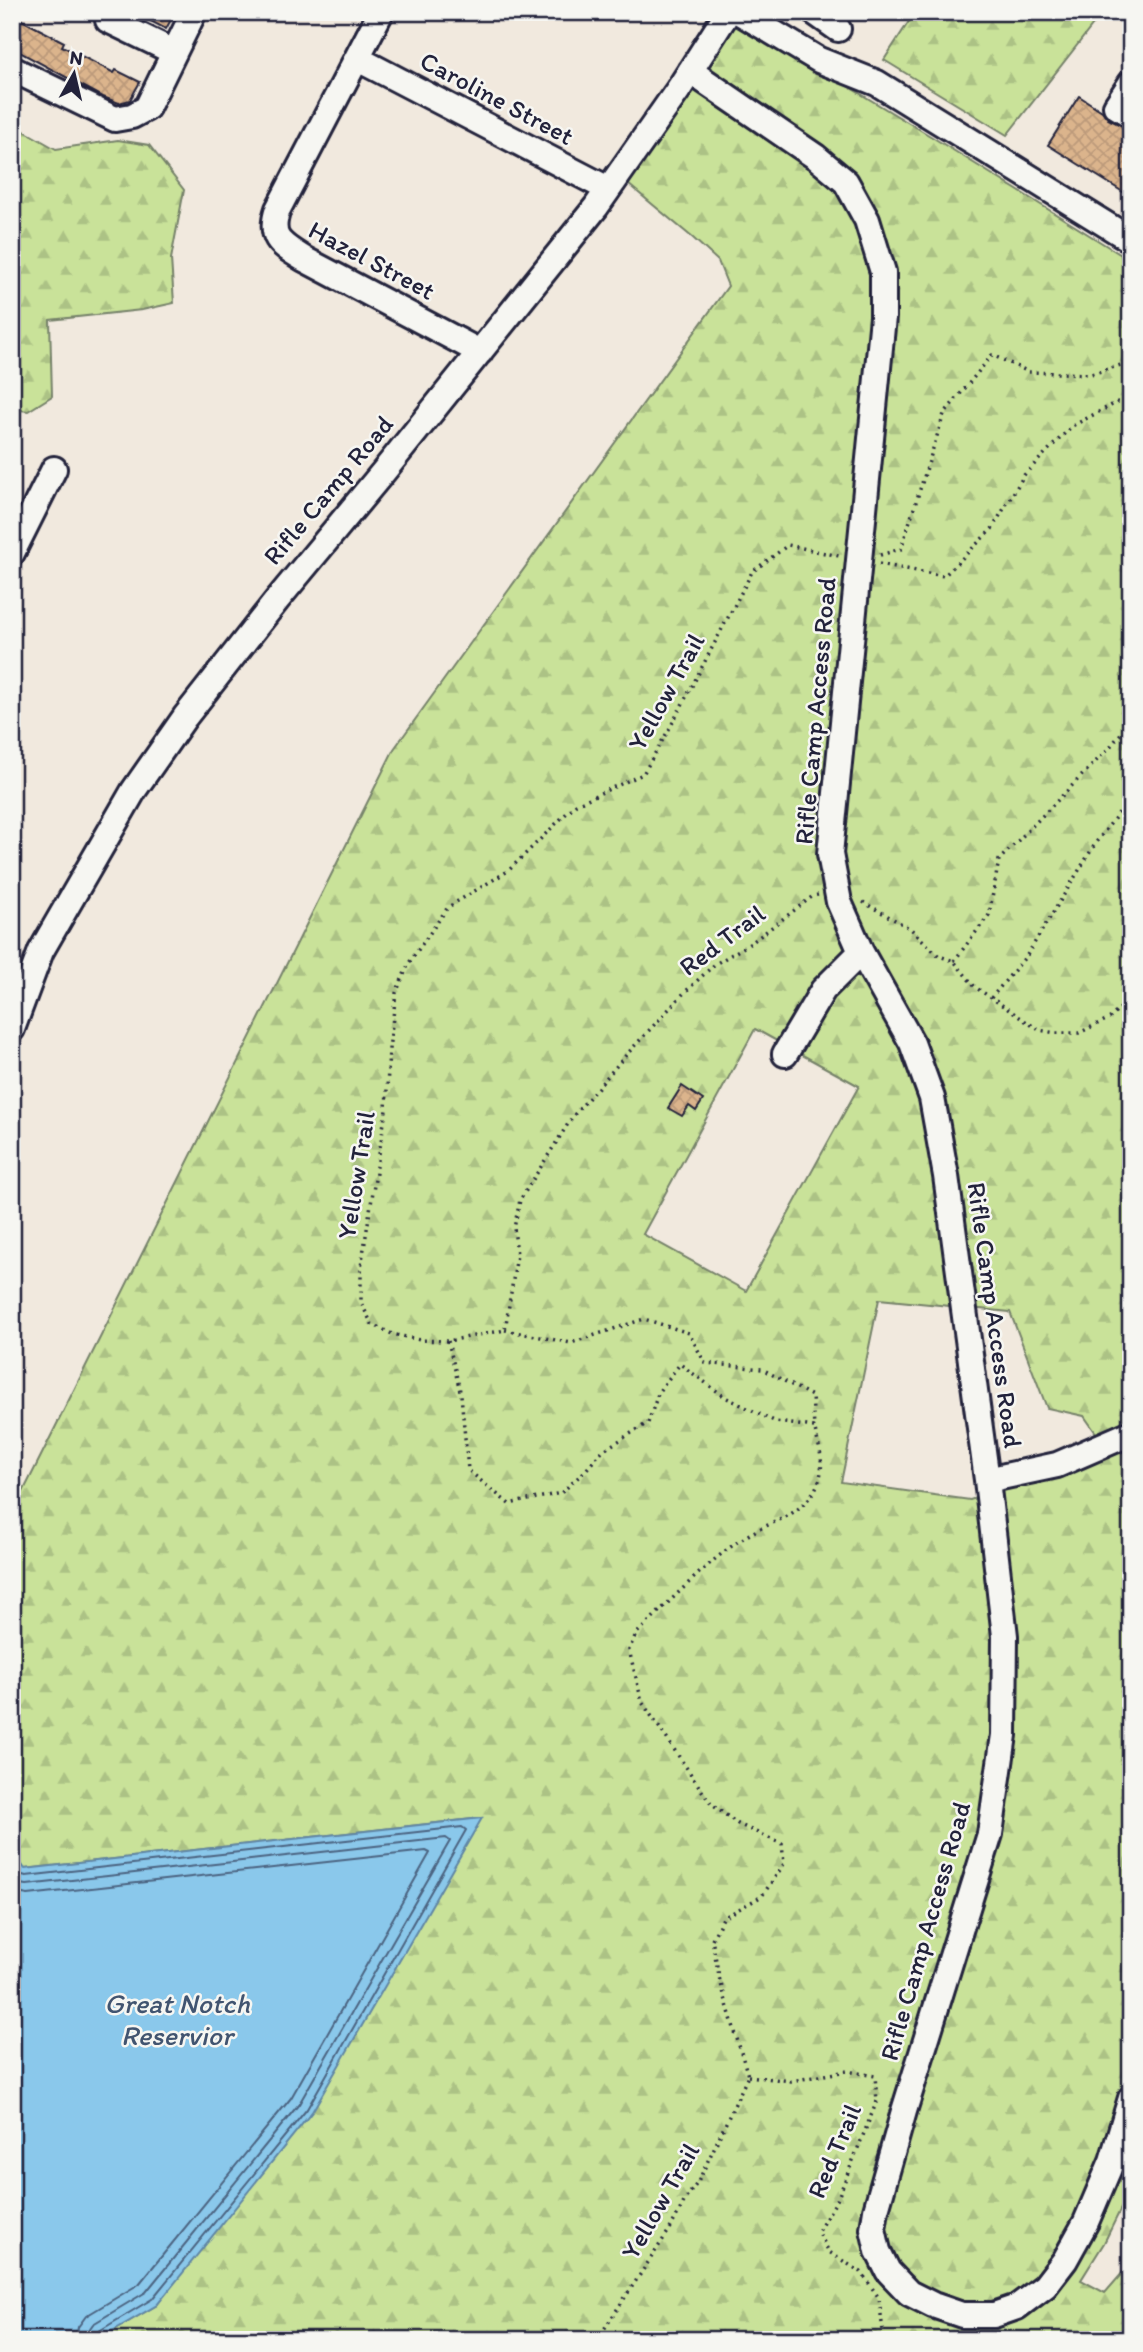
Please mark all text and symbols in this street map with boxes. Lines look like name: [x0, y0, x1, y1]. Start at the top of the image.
north arrow: [38, 38, 108, 108]
street label: Caroline Street: [415, 44, 580, 152]
text: N: [68, 45, 84, 70]
street label: Hazel Street: [303, 213, 441, 307]
street label: Rifle Camp Road: [256, 409, 400, 571]
street label: Rifle Camp Access Road: [787, 576, 843, 846]
street label: Yellow Trail: [621, 628, 711, 756]
street label: Red Trail: [673, 897, 771, 983]
street label: Yellow Trail: [330, 1109, 382, 1241]
street label: Rifle Camp Access Road: [960, 1180, 1030, 1450]
street label: Rifle Camp Access Road: [873, 1798, 977, 2064]
water label: Great Notch Reservior: [104, 1986, 250, 2052]
street label: Red Trail: [800, 2099, 868, 2203]
street label: Yellow Trail: [614, 2137, 706, 2265]

